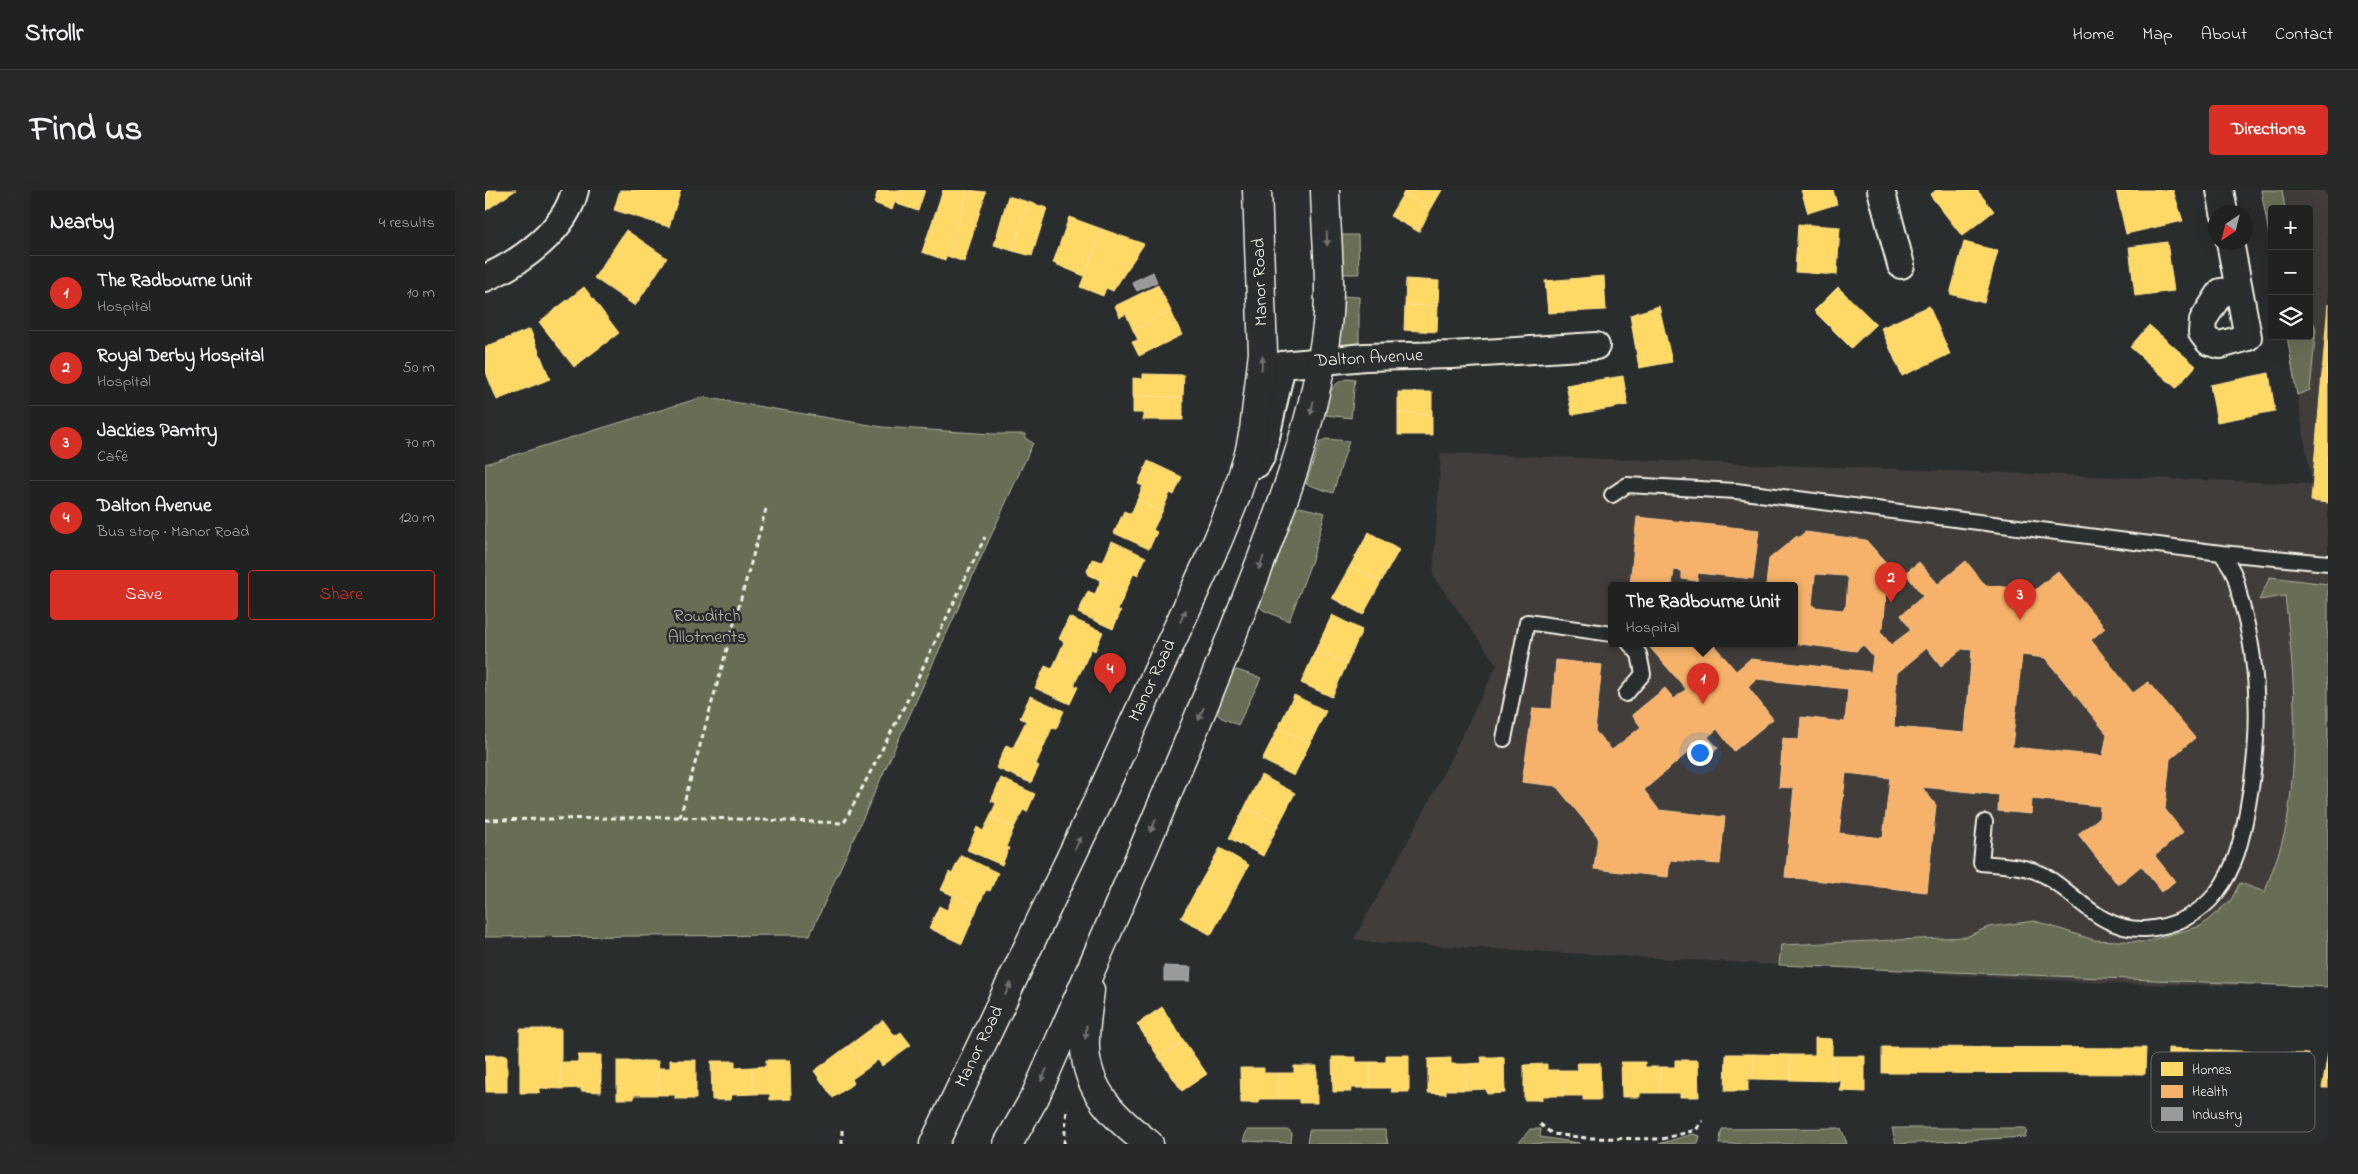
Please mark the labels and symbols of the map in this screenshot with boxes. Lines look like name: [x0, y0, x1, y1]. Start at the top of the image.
north arrow: [2208, 205, 2253, 250]
one-way arrow: [1323, 231, 1331, 247]
street label: Manor Road: [1246, 238, 1276, 326]
street label: Dalton Avenue: [1313, 343, 1425, 375]
one-way arrow: [1259, 355, 1267, 371]
one-way arrow: [1308, 401, 1316, 416]
one-way arrow: [1257, 555, 1264, 570]
pin: 2: [1875, 562, 1907, 603]
pin: 3: [2004, 579, 2036, 620]
park label: Rowditch Allotments: [668, 604, 746, 651]
one-way arrow: [1180, 609, 1188, 623]
street label: Manor Road: [1123, 636, 1183, 726]
pin: 4: [1094, 653, 1126, 694]
pin: 1: [1687, 663, 1719, 704]
one-way arrow: [1197, 707, 1205, 721]
your location: [1687, 740, 1713, 766]
one-way arrow: [1149, 819, 1157, 833]
one-way arrow: [1074, 836, 1082, 850]
one-way arrow: [1003, 982, 1012, 997]
street label: Manor Road: [949, 1002, 1011, 1092]
one-way arrow: [1082, 1024, 1090, 1040]
legend: [2151, 1052, 2315, 1132]
text: Homes: [2192, 1060, 2232, 1081]
one-way arrow: [1040, 1068, 1048, 1082]
text: Health: [2192, 1082, 2228, 1103]
text: Industry: [2192, 1105, 2242, 1127]

